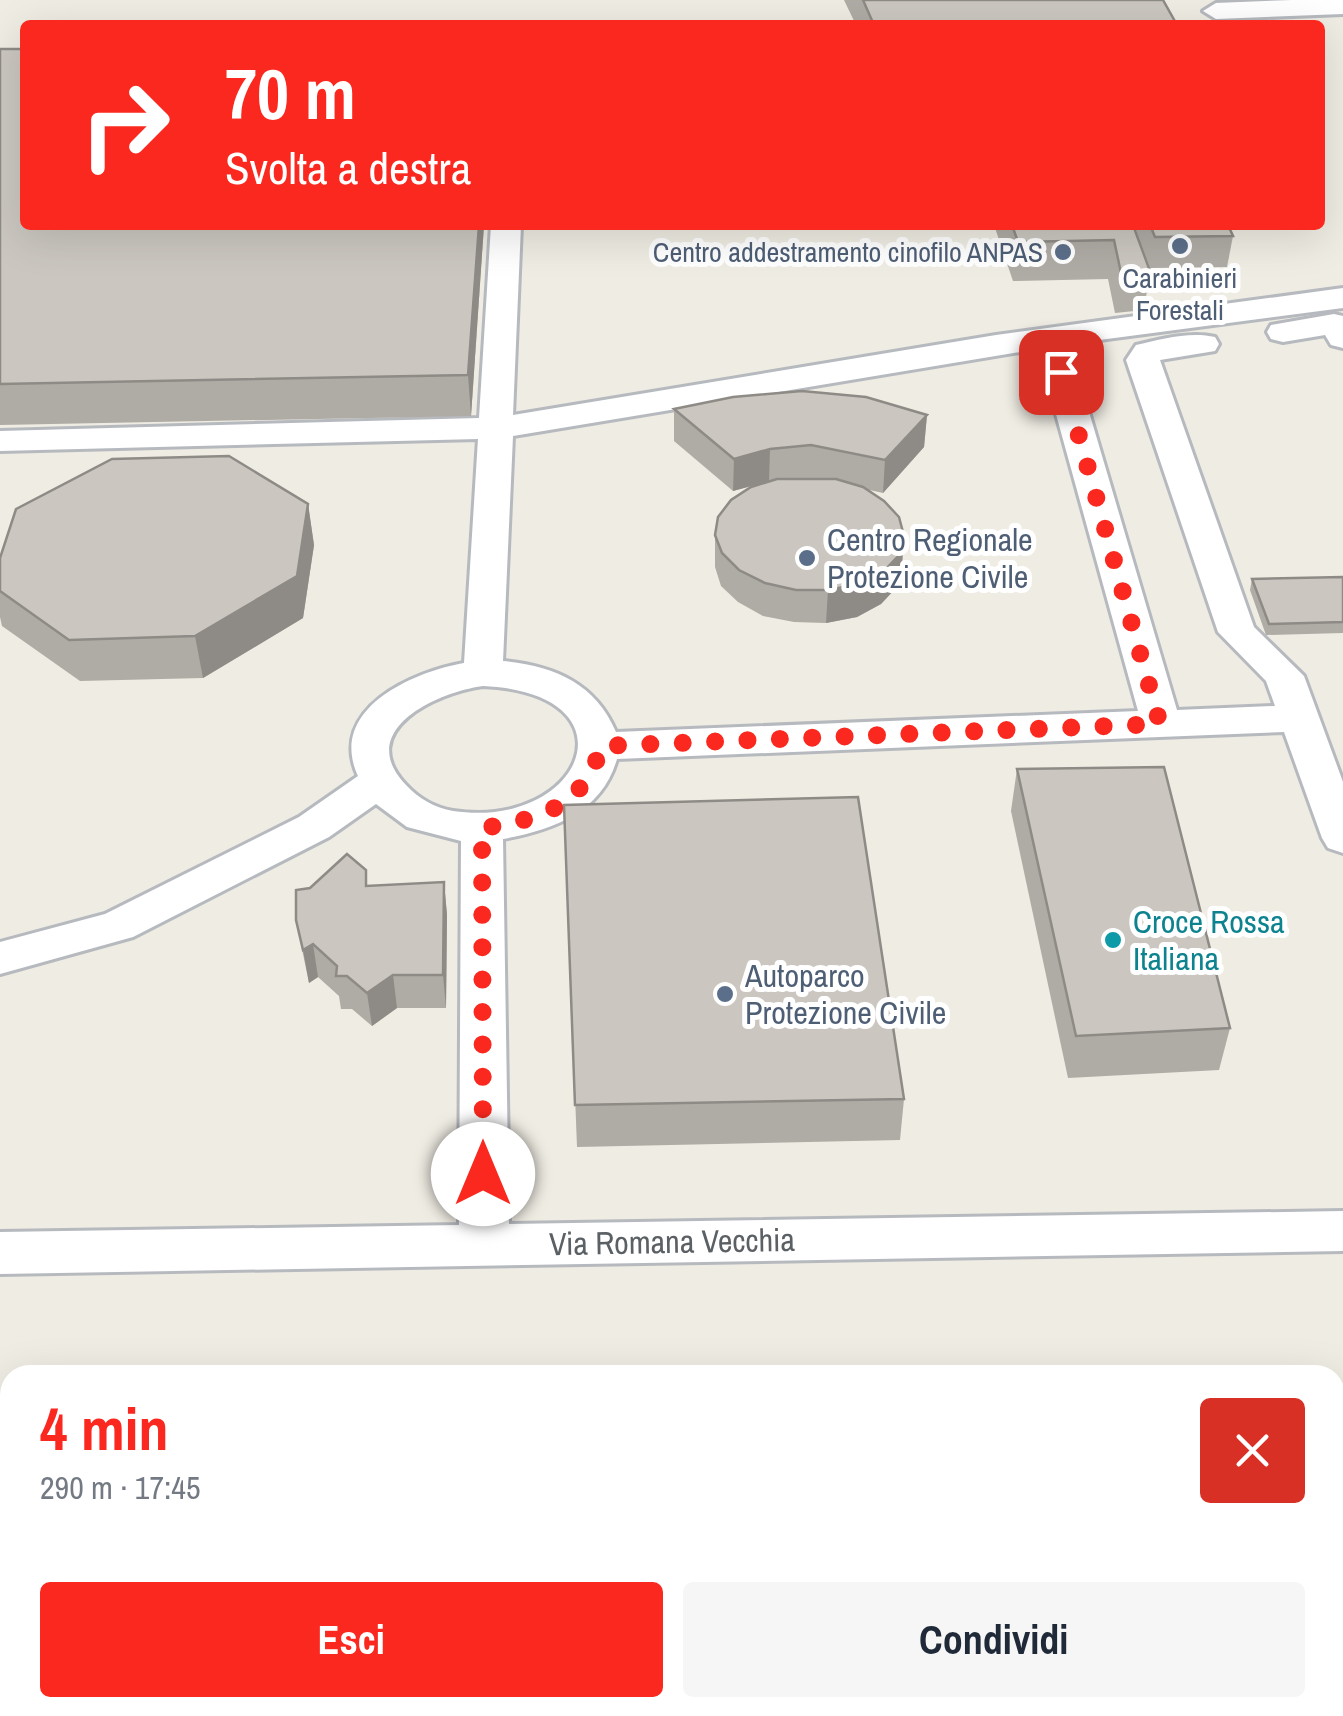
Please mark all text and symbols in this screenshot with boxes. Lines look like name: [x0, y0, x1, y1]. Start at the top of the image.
text: 70 m: [225, 47, 356, 141]
icon: right: [60, 60, 190, 190]
text: Svolta a destra: [225, 137, 471, 198]
place label: Centro addestramento cinofilo ANPAS: [653, 233, 1043, 271]
marker: Carabinieri Forestali: [1169, 235, 1191, 257]
marker: Centro addestramento cinofilo ANPAS: [1052, 241, 1074, 263]
place label: Carabinieri Forestali: [1123, 259, 1237, 329]
pin: [1019, 330, 1104, 415]
icon: arrive: [1034, 345, 1089, 400]
place label: Centro Regionale Protezione Civile: [827, 518, 1033, 598]
marker: Centro Regionale Protezione Civile: [796, 547, 818, 569]
place label: Croce Rossa Italiana: [1133, 900, 1285, 980]
marker: Croce Rossa Italiana: [1102, 929, 1124, 951]
place label: Autoparco Protezione Civile: [744, 954, 946, 1034]
marker: Autoparco Protezione Civile: [714, 983, 736, 1005]
position arrow: [431, 1122, 535, 1226]
street label: Via Romana Vecchia: [549, 1218, 796, 1265]
text: 4 min: [40, 1388, 169, 1469]
button: close: [1200, 1398, 1305, 1503]
text: 290 m · 17:45: [40, 1466, 200, 1509]
button: Esci: [40, 1582, 663, 1697]
button: Condividi: [683, 1582, 1305, 1697]

